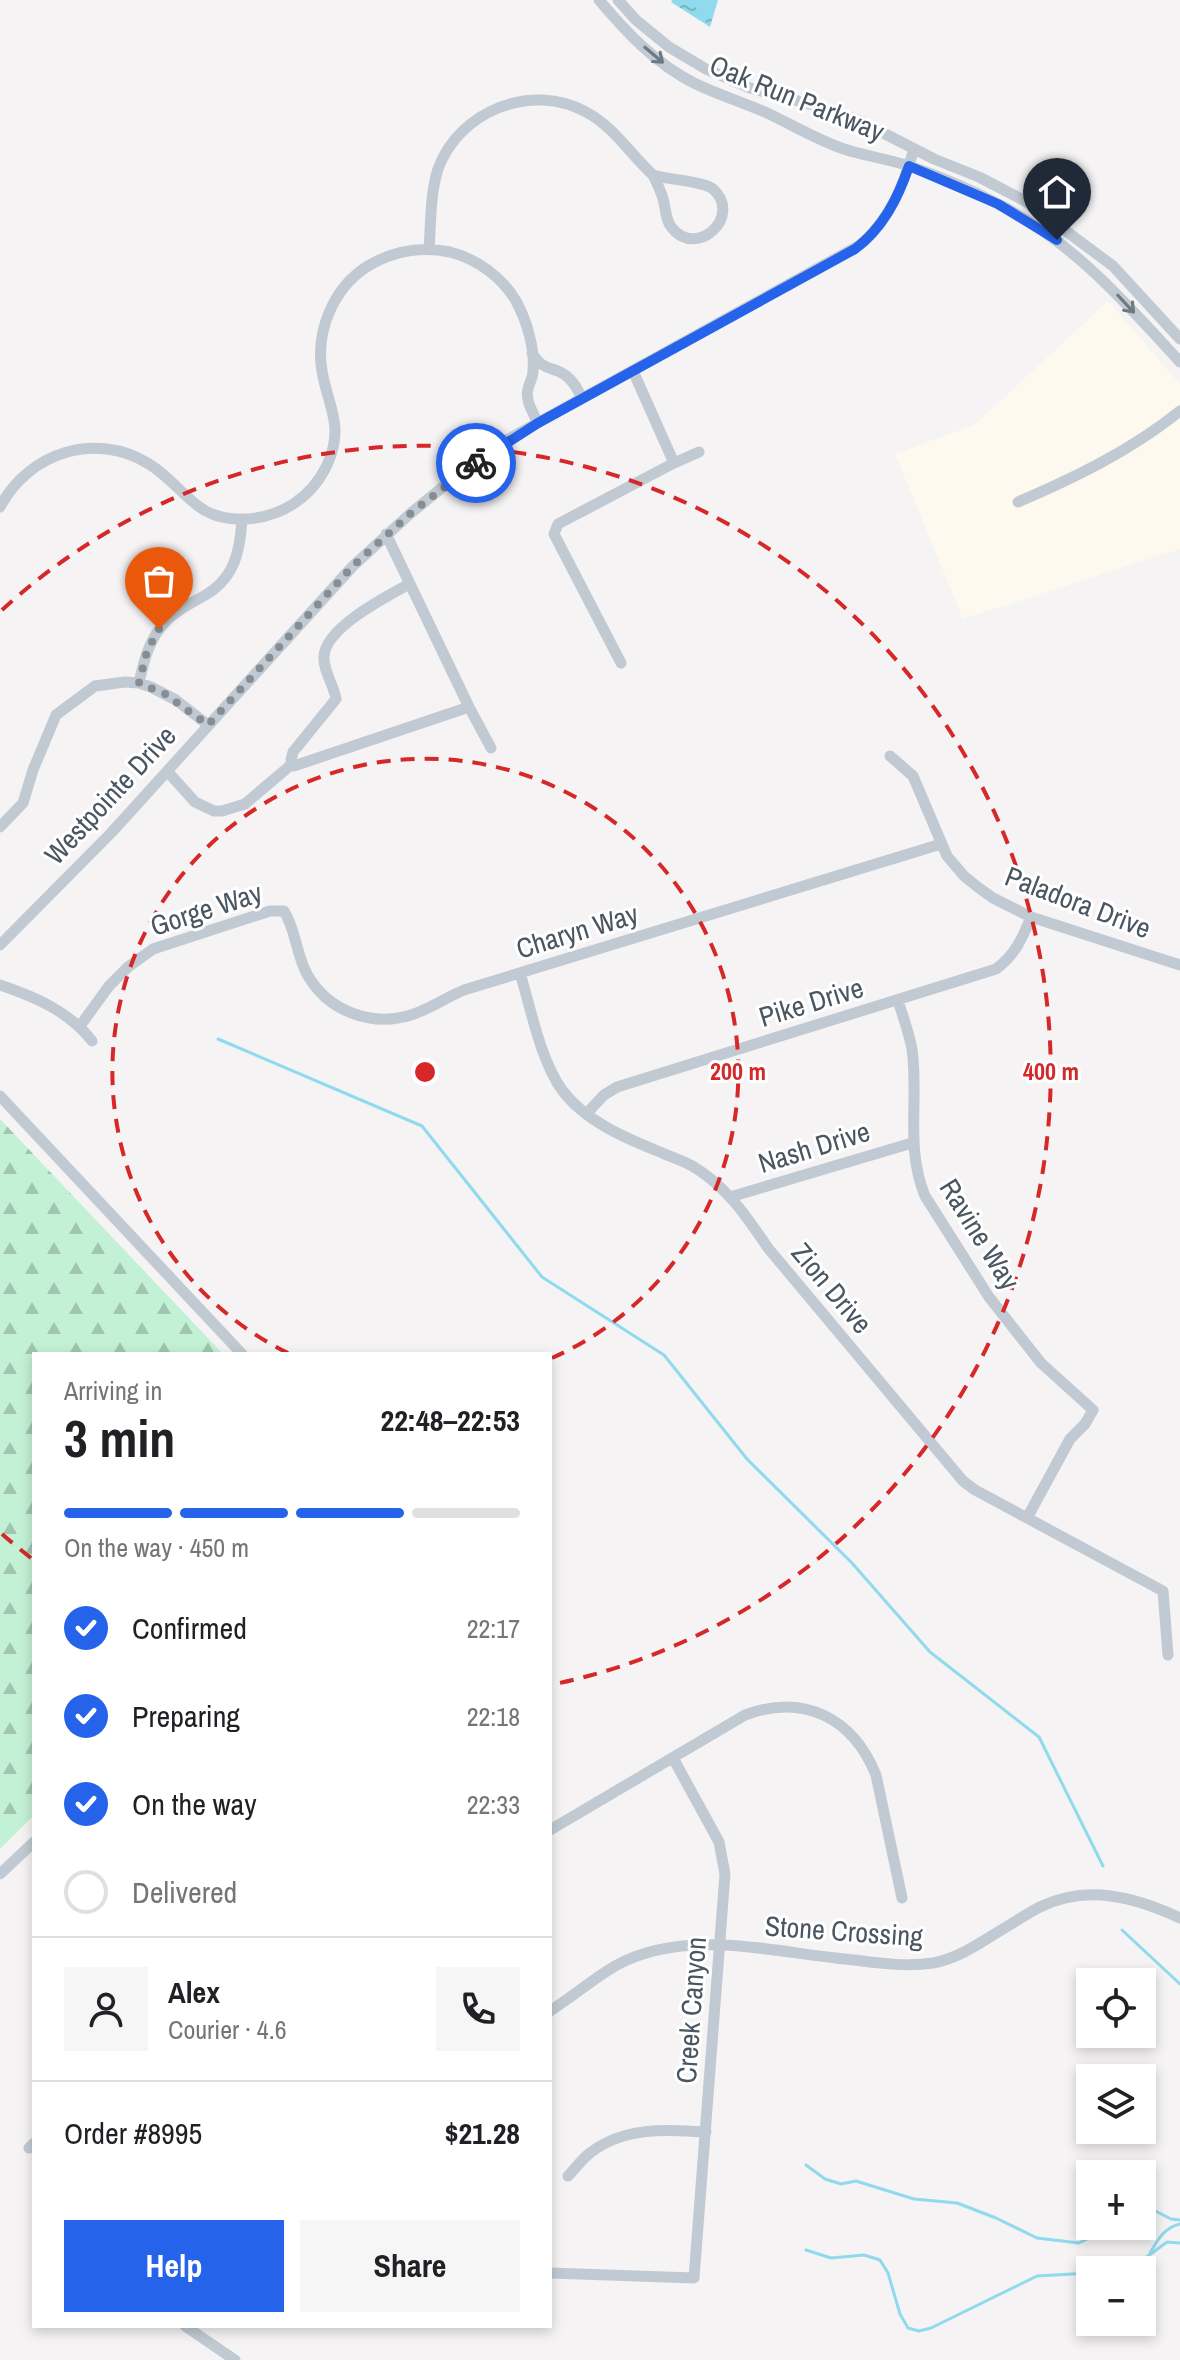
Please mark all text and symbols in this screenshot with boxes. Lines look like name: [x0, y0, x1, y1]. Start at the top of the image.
one-way arrow: [643, 46, 663, 64]
street label: Oak Run Parkway: [704, 46, 890, 150]
pin: [1023, 158, 1091, 240]
icon: home: [1035, 170, 1079, 214]
one-way arrow: [1116, 293, 1134, 313]
courier: [436, 423, 516, 503]
icon: bike: [454, 441, 498, 485]
pin: [125, 547, 193, 629]
icon: bag: [137, 559, 181, 603]
street label: Westpointe Drive: [36, 717, 184, 873]
street label: Paladora Drive: [1000, 857, 1156, 947]
street label: Gorge Way: [145, 873, 267, 945]
street label: Charyn Way: [511, 894, 643, 968]
street label: Pike Drive: [754, 968, 868, 1036]
text: 200 m: [710, 1055, 766, 1087]
text: 400 m: [1023, 1055, 1079, 1087]
centre of rings: [411, 1058, 439, 1086]
street label: Nash Drive: [754, 1112, 874, 1182]
street label: Ravine Way: [931, 1171, 1029, 1297]
street label: Zion Drive: [783, 1235, 881, 1341]
text: Arriving in: [64, 1373, 162, 1408]
text: 22:48–22:53: [381, 1400, 520, 1440]
text: 3 min: [64, 1403, 175, 1473]
text: On the way · 450 m: [64, 1530, 249, 1565]
icon: check: [64, 1606, 108, 1650]
text: Confirmed: [132, 1608, 247, 1648]
text: 22:17: [467, 1611, 520, 1646]
icon: check: [64, 1694, 108, 1738]
text: Preparing: [132, 1696, 240, 1736]
text: 22:18: [467, 1699, 520, 1734]
icon: check: [64, 1782, 108, 1826]
text: On the way: [132, 1784, 256, 1824]
text: 22:33: [467, 1787, 520, 1822]
text: Delivered: [132, 1872, 237, 1912]
street label: Stone Crossing: [764, 1907, 924, 1955]
street label: Creek Canyon: [667, 1935, 715, 2085]
button: person: [64, 1967, 148, 2051]
button: phone: [436, 1967, 520, 2051]
map controls: [1076, 1968, 1156, 2336]
button: locate: [1076, 1968, 1156, 2048]
text: Alex: [168, 1972, 220, 2012]
text: Courier · 4.6: [168, 2012, 287, 2047]
button: layers: [1076, 2064, 1156, 2144]
text: Order #8995: [64, 2113, 202, 2153]
text: $21.28: [445, 2113, 520, 2153]
button: +: [1076, 2160, 1156, 2240]
button: Help: [64, 2220, 284, 2312]
button: Share: [300, 2220, 520, 2312]
button: −: [1076, 2256, 1156, 2336]

